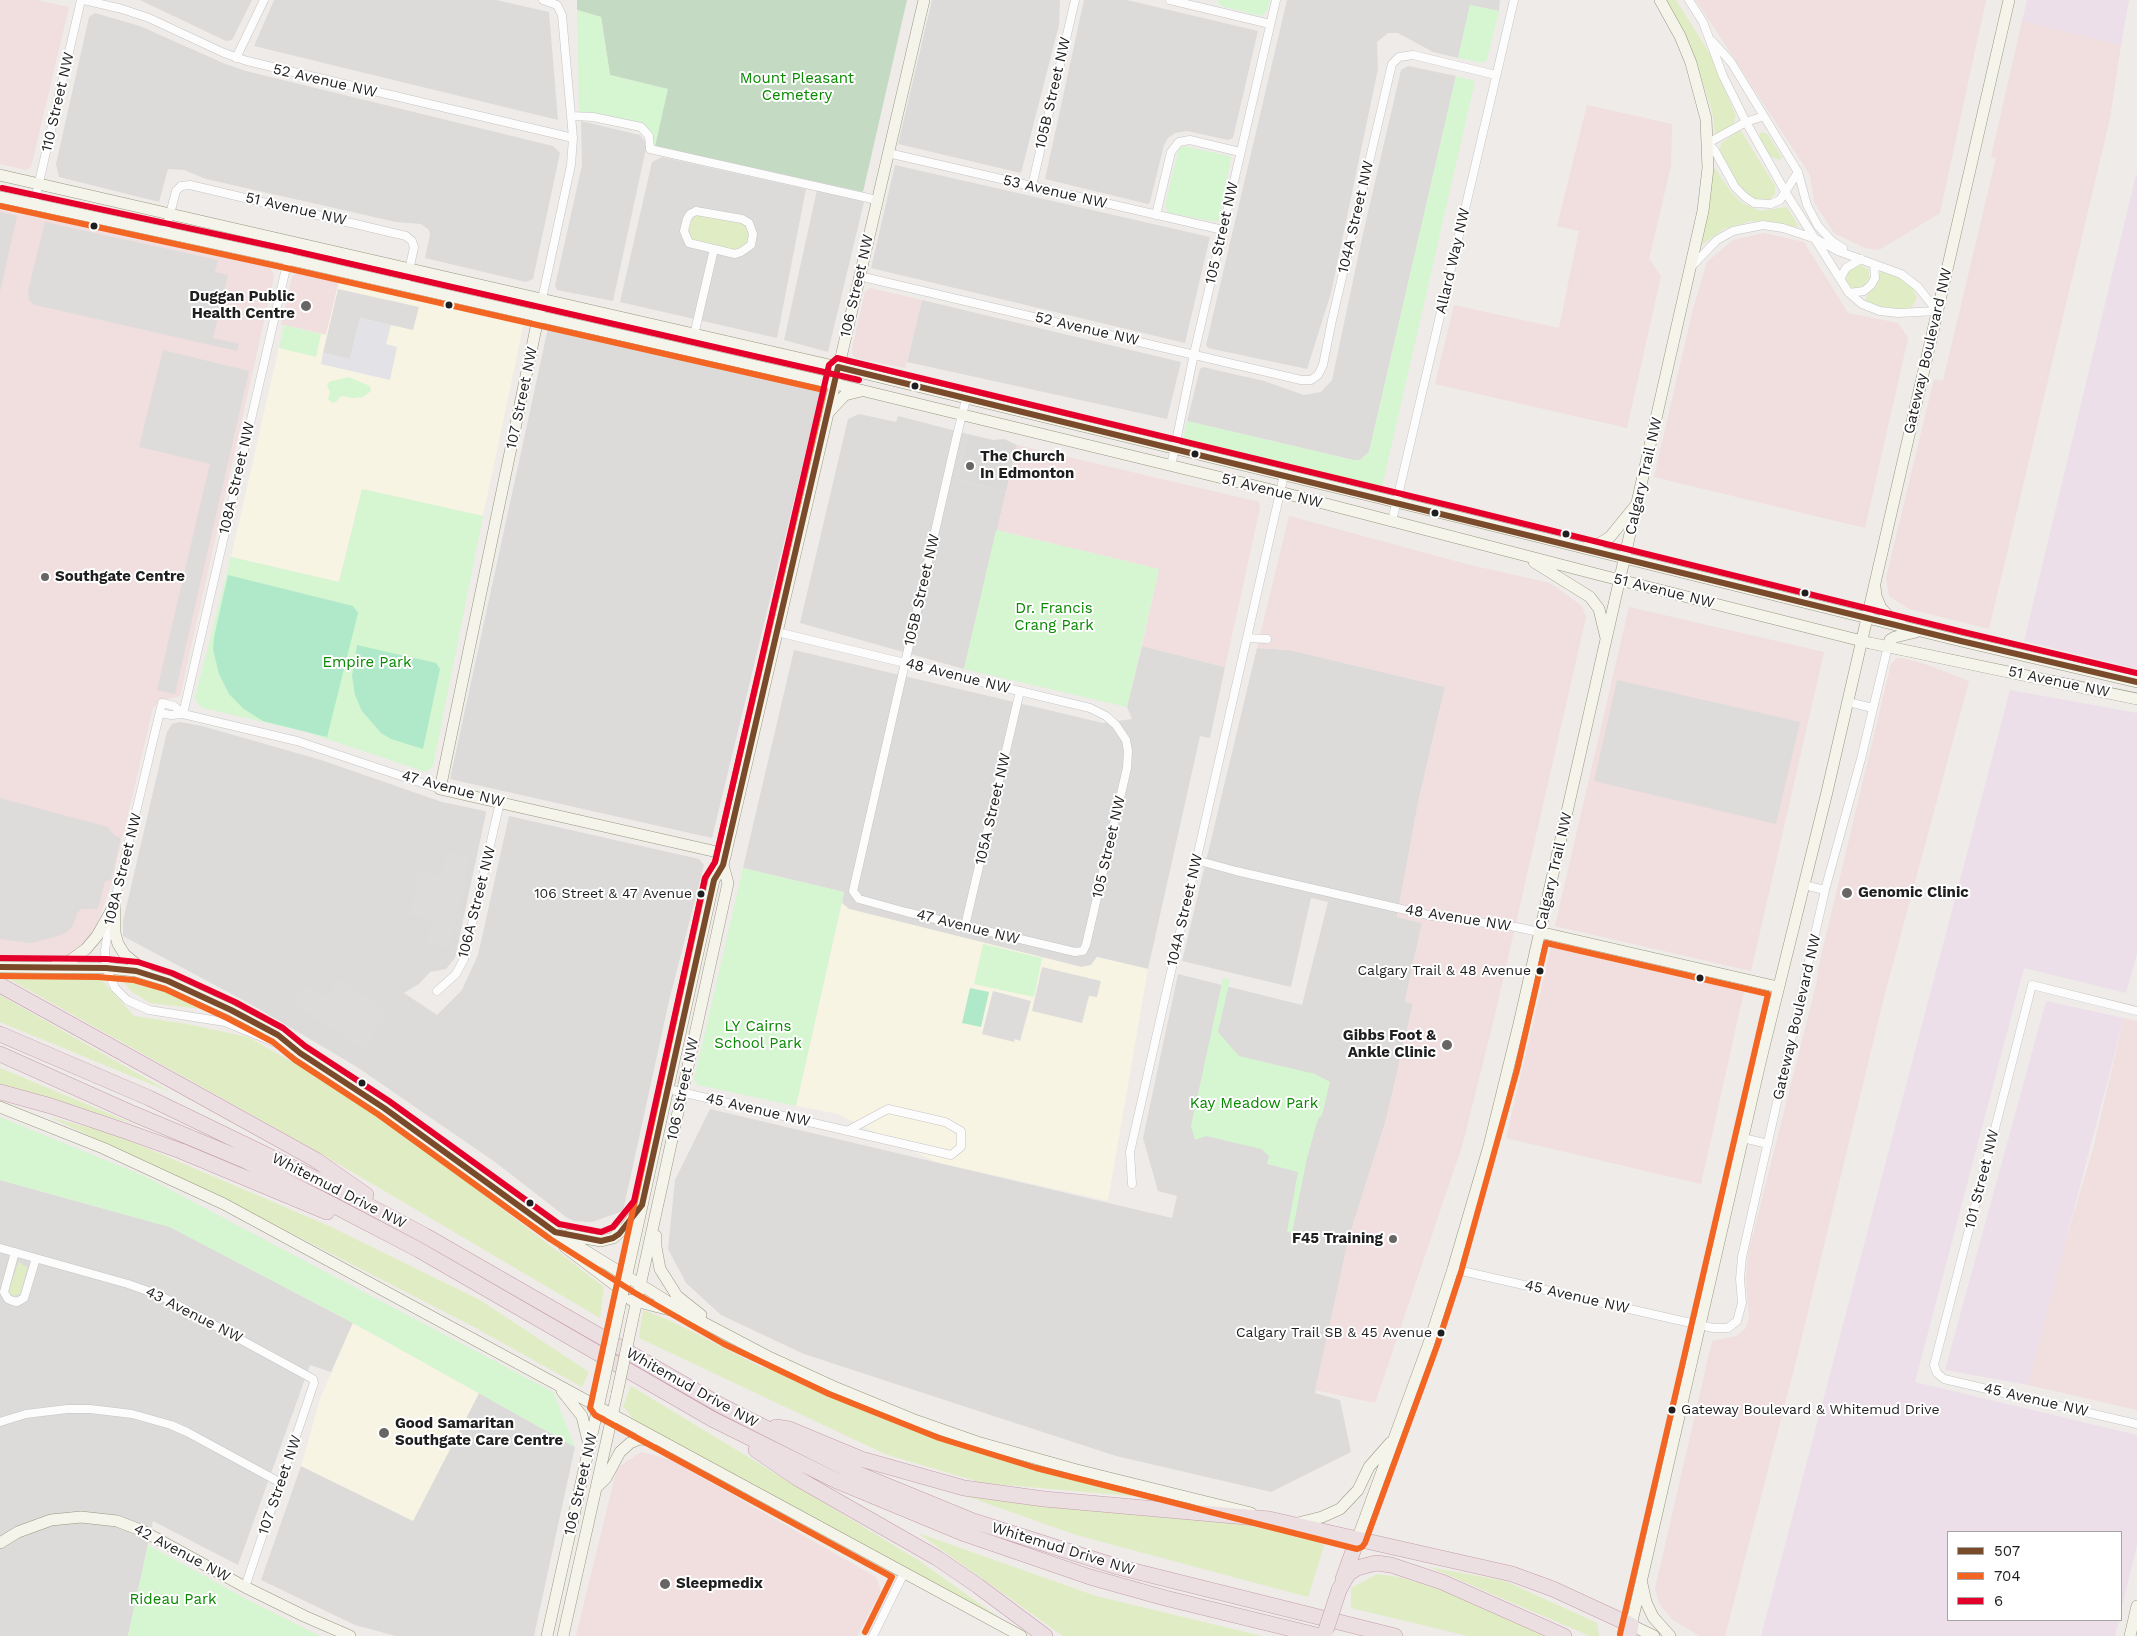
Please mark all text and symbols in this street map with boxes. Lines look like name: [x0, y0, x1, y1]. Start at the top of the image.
street label: 105B Street NW: [1031, 35, 1075, 151]
street label: 110 Street NW: [38, 50, 78, 154]
street label: 52 Avenue NW: [271, 60, 379, 102]
park label: Mount Pleasant Cemetery: [740, 70, 854, 105]
street label: 104A Street NW: [1334, 159, 1378, 275]
street label: 53 Avenue NW: [1001, 171, 1109, 213]
street label: 105 Street NW: [1201, 180, 1243, 286]
street label: 51 Avenue NW: [244, 189, 348, 229]
street label: Allard Way NW: [1432, 206, 1474, 316]
unlabelled marker: [89, 221, 99, 231]
street label: 106 Street NW: [836, 233, 878, 339]
street label: Gateway Boulevard NW: [1900, 266, 1956, 436]
place label: Duggan Public Health Centre: [189, 288, 295, 323]
marker: Duggan Public Health Centre: [299, 299, 313, 313]
unlabelled marker: [444, 300, 454, 310]
street label: 52 Avenue NW: [1033, 308, 1141, 350]
street label: 107 Street NW: [502, 345, 542, 451]
unlabelled marker: [910, 381, 920, 391]
street label: Calgary Trail NW: [1622, 415, 1666, 537]
street label: 108A Street NW: [215, 420, 259, 536]
place label: The Church In Edmonton: [980, 448, 1074, 483]
unlabelled marker: [1190, 449, 1200, 459]
marker: The Church In Edmonton: [964, 460, 976, 472]
street label: 51 Avenue NW: [1220, 470, 1324, 512]
unlabelled marker: [1430, 508, 1440, 518]
unlabelled marker: [1561, 529, 1571, 539]
street label: 105B Street NW: [900, 532, 944, 648]
place label: Southgate Centre: [55, 568, 185, 586]
street label: 51 Avenue NW: [1612, 570, 1716, 612]
marker: Southgate Centre: [39, 571, 51, 583]
unlabelled marker: [1800, 588, 1810, 598]
park label: Dr. Francis Crang Park: [1014, 600, 1094, 635]
park label: Empire Park: [322, 654, 412, 672]
street label: 48 Avenue NW: [904, 654, 1012, 698]
street label: 51 Avenue NW: [2007, 662, 2111, 702]
street label: 105A Street NW: [971, 751, 1015, 867]
street label: 47 Avenue NW: [400, 767, 506, 811]
street label: 105 Street NW: [1088, 794, 1130, 900]
street label: Calgary Trail NW: [1532, 810, 1576, 932]
street label: 108A Street NW: [100, 811, 146, 927]
street label: 106A Street NW: [454, 844, 500, 960]
street label: 104A Street NW: [1163, 852, 1207, 968]
place label: Genomic Clinic: [1858, 884, 1969, 902]
place label: 106 Street & 47 Avenue: [534, 886, 692, 902]
marker: Genomic Clinic: [1840, 886, 1854, 900]
marker: 106 Street & 47 Avenue: [696, 889, 706, 899]
street label: 48 Avenue NW: [1404, 901, 1512, 935]
street label: 47 Avenue NW: [915, 906, 1021, 948]
street label: Gateway Boulevard NW: [1769, 932, 1825, 1102]
place label: Calgary Trail & 48 Avenue: [1357, 963, 1531, 979]
marker: Calgary Trail & 48 Avenue: [1535, 966, 1545, 976]
unlabelled marker: [1695, 973, 1705, 983]
park label: LY Cairns School Park: [714, 1018, 802, 1053]
place label: Gibbs Foot & Ankle Clinic: [1343, 1027, 1436, 1062]
street label: 106 Street NW: [663, 1036, 703, 1142]
marker: Gibbs Foot & Ankle Clinic: [1440, 1038, 1454, 1052]
unlabelled marker: [357, 1078, 367, 1088]
street label: 45 Avenue NW: [704, 1089, 812, 1131]
park label: Kay Meadow Park: [1190, 1095, 1318, 1113]
street label: 101 Street NW: [1961, 1127, 2003, 1231]
street label: Whitemud Drive NW: [269, 1149, 409, 1233]
unlabelled marker: [525, 1198, 535, 1208]
place label: F45 Training: [1292, 1230, 1383, 1248]
marker: F45 Training: [1387, 1233, 1399, 1245]
street label: 45 Avenue NW: [1523, 1276, 1631, 1318]
street label: 43 Avenue NW: [142, 1283, 246, 1347]
place label: Calgary Trail SB & 45 Avenue: [1236, 1325, 1432, 1341]
marker: Calgary Trail SB & 45 Avenue: [1436, 1328, 1446, 1338]
street label: Whitemud Drive NW: [623, 1344, 761, 1432]
street label: 45 Avenue NW: [1982, 1379, 2090, 1421]
place label: Gateway Boulevard & Whitemud Drive: [1681, 1402, 1940, 1418]
marker: Gateway Boulevard & Whitemud Drive: [1667, 1405, 1677, 1415]
place label: Good Samaritan Southgate Care Centre: [395, 1415, 563, 1450]
marker: Good Samaritan Southgate Care Centre: [377, 1426, 391, 1440]
street label: 106 Street NW: [560, 1431, 602, 1537]
street label: 107 Street NW: [255, 1433, 305, 1537]
street label: Whitemud Drive NW: [989, 1519, 1137, 1579]
street label: 42 Avenue NW: [131, 1520, 233, 1586]
legend: [1947, 1531, 2122, 1621]
text: 507: [1994, 1542, 2020, 1560]
text: 704: [1994, 1567, 2021, 1585]
place label: Sleepmedix: [676, 1575, 763, 1593]
marker: Sleepmedix: [658, 1577, 672, 1591]
park label: Rideau Park: [129, 1591, 217, 1609]
text: 6: [1994, 1592, 2003, 1610]

